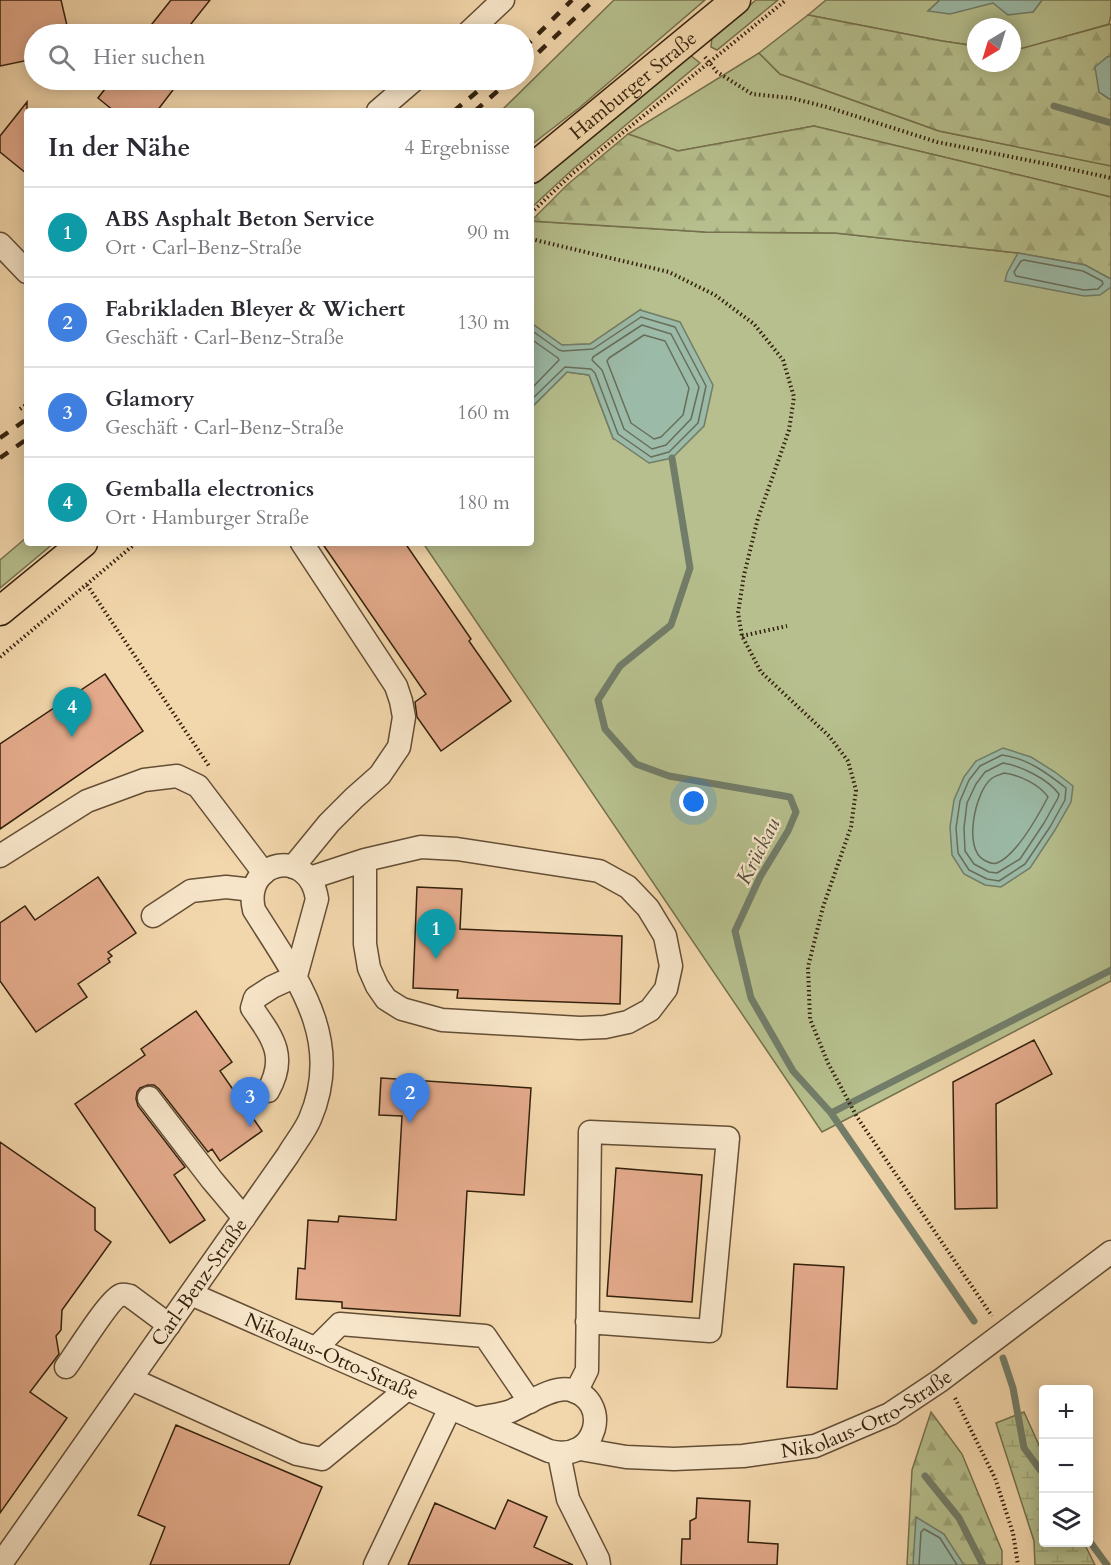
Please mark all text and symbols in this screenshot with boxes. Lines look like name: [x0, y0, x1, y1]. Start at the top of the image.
north arrow: [967, 18, 1021, 72]
search box: [24, 24, 534, 90]
street label: Hamburger Straße: [564, 25, 703, 146]
icon: search: [45, 41, 78, 74]
text: Hier suchen: [93, 42, 206, 72]
text: In der Nähe: [48, 130, 190, 165]
text: 4 Ergebnisse: [404, 134, 510, 161]
text: ABS Asphalt Beton Service: [105, 204, 375, 234]
text: 1: [62, 219, 73, 246]
text: 90 m: [467, 219, 510, 246]
text: Ort · Carl-Benz-Straße: [105, 234, 302, 261]
text: Fabrikladen Bleyer & Wichert: [105, 294, 405, 324]
text: 2: [62, 309, 73, 336]
text: 130 m: [457, 309, 510, 336]
text: Geschäft · Carl-Benz-Straße: [105, 324, 344, 351]
text: Glamory: [105, 384, 194, 414]
text: 3: [62, 399, 73, 426]
text: 160 m: [457, 399, 510, 426]
text: Geschäft · Carl-Benz-Straße: [105, 414, 344, 441]
text: Gemballa electronics: [105, 474, 314, 504]
text: 4: [62, 489, 73, 516]
text: 180 m: [457, 489, 510, 516]
text: Ort · Hamburger Straße: [105, 504, 309, 531]
pin: 4: [52, 688, 92, 737]
your location: [679, 787, 708, 816]
water label: Krückau: [729, 813, 788, 890]
pin: 1: [416, 910, 456, 959]
pin: 2: [390, 1074, 430, 1123]
pin: 3: [230, 1078, 270, 1127]
street label: Carl-Benz-Straße: [145, 1213, 254, 1352]
street label: Nikolaus-Otto-Straße: [241, 1306, 423, 1406]
street label: Nikolaus-Otto-Straße: [779, 1363, 958, 1465]
map controls: [1039, 1385, 1093, 1547]
button: +: [1039, 1385, 1093, 1439]
button: −: [1039, 1439, 1093, 1493]
button: layers: [1039, 1493, 1093, 1547]

